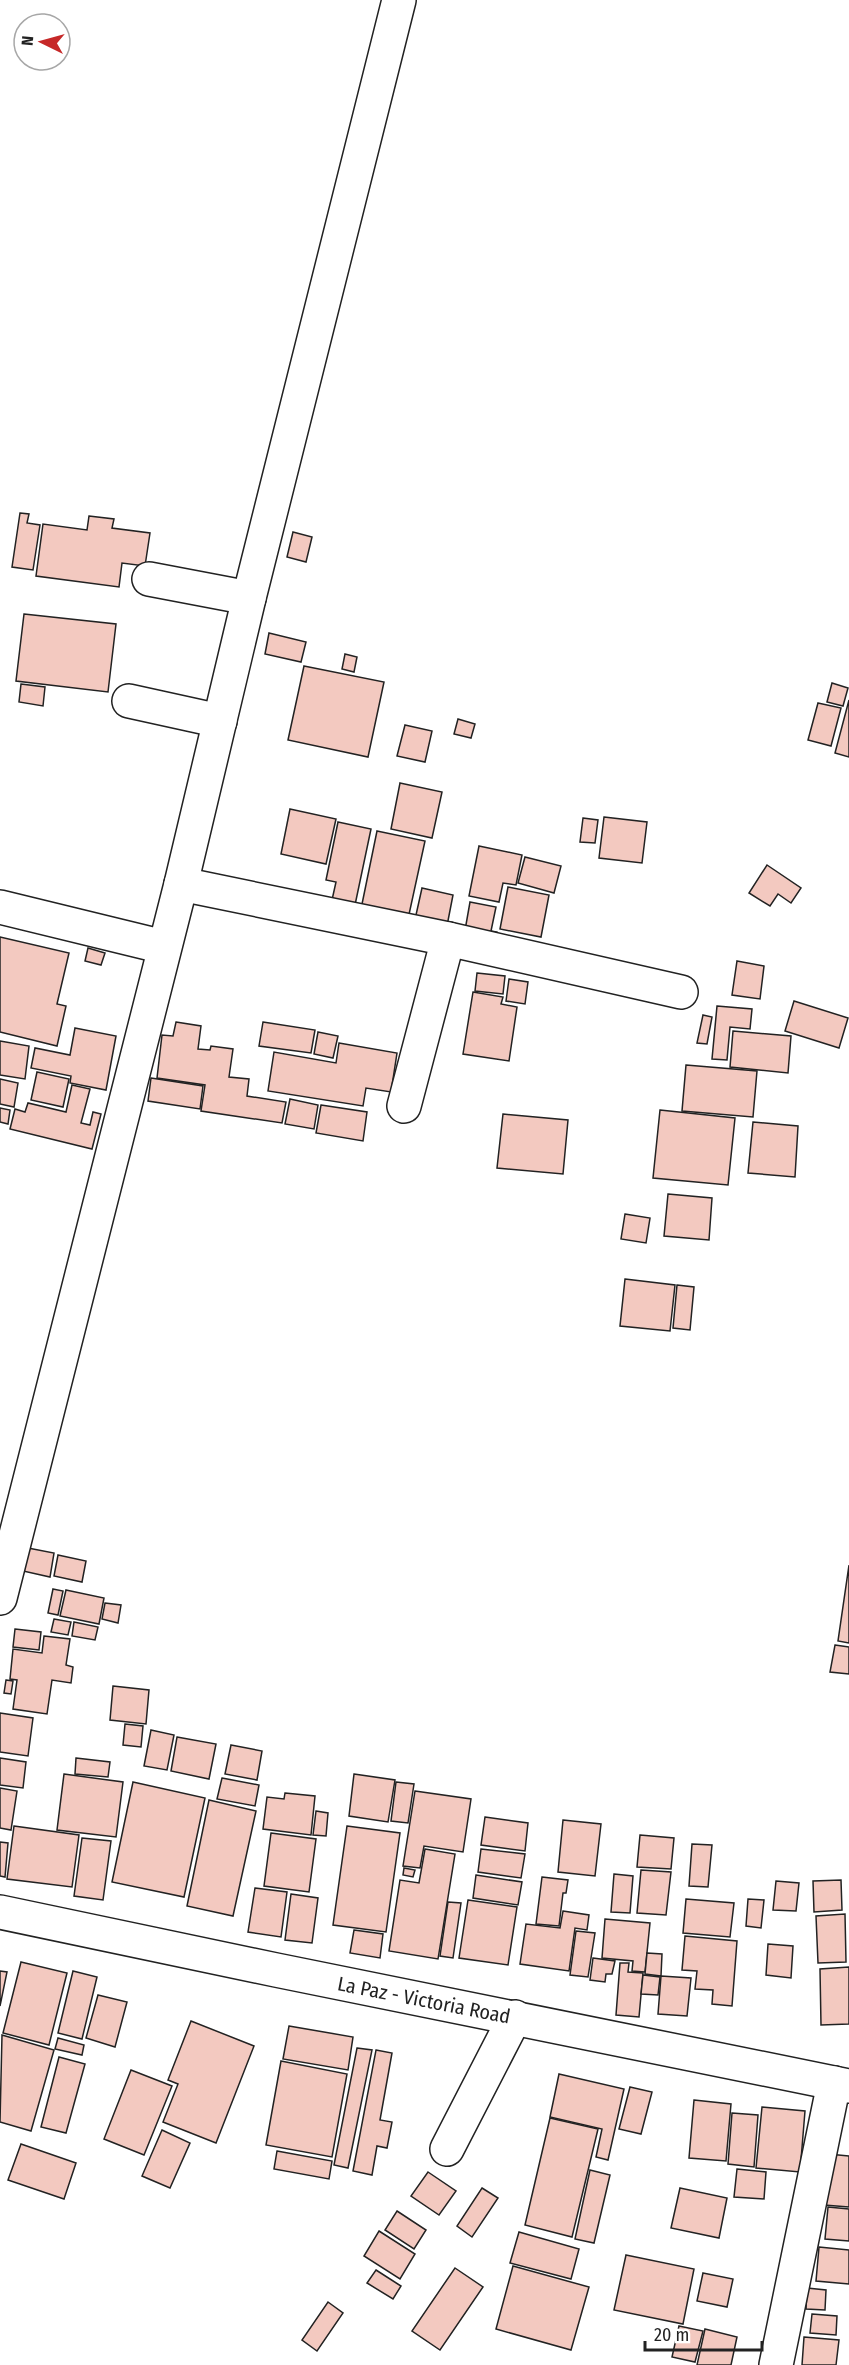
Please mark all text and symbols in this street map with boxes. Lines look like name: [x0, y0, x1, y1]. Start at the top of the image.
north arrow: [12, 12, 72, 72]
text: N: [18, 35, 37, 46]
street label: La Paz - Victoria Road: [336, 1971, 512, 2029]
scale bar: [645, 2314, 762, 2352]
text: 20 m: [654, 2324, 689, 2346]

